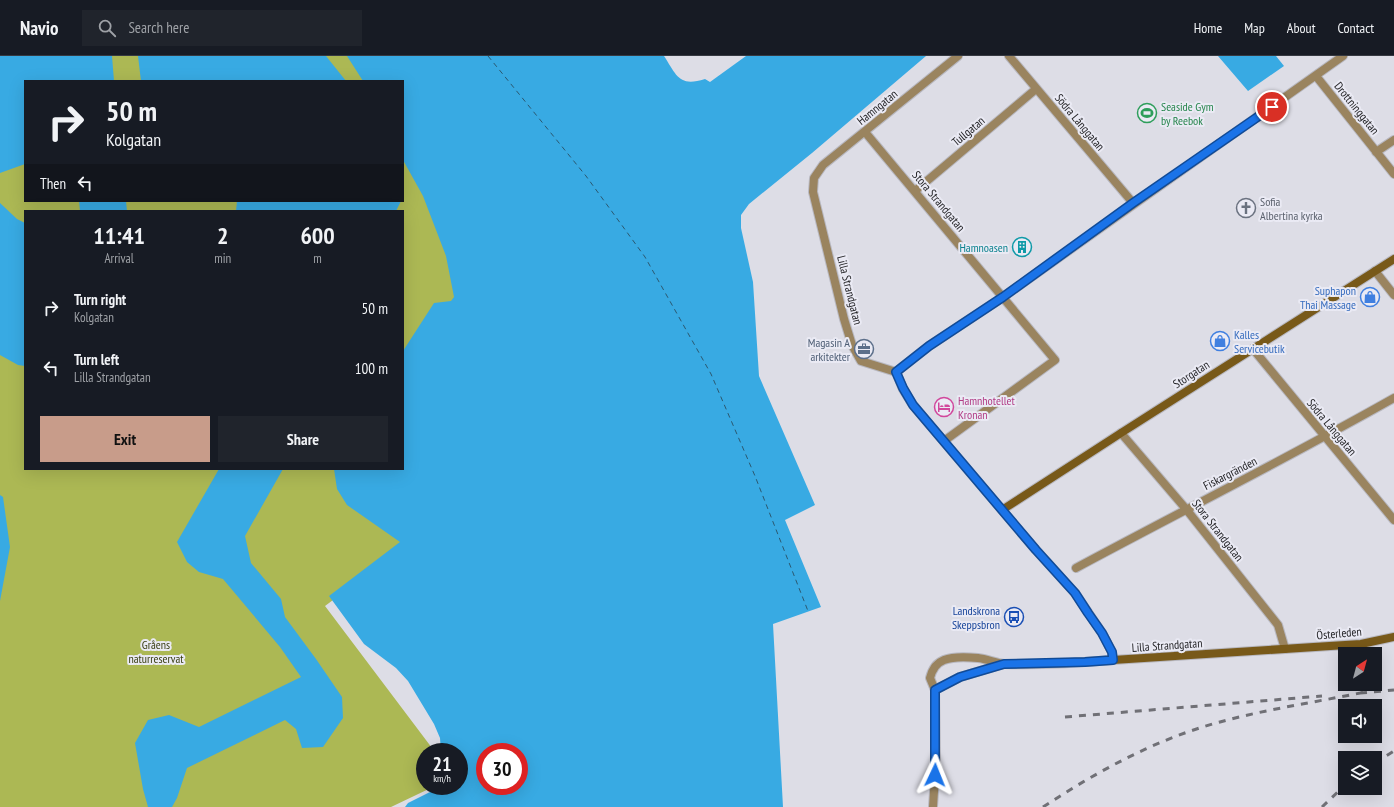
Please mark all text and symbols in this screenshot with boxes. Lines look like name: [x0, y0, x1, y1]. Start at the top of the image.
search box: [82, 10, 362, 46]
text: Navio: [20, 16, 58, 40]
icon: search: [96, 17, 118, 39]
text: Search here: [128, 18, 189, 37]
text: Home: [1194, 19, 1222, 37]
text: Map: [1244, 19, 1265, 37]
text: About: [1287, 19, 1316, 37]
text: Contact: [1338, 19, 1374, 37]
street label: Drottninggatan: [1331, 79, 1383, 137]
street label: Hamngatan: [854, 86, 900, 128]
street label: Södra Långgatan: [1052, 90, 1108, 154]
pin: [1255, 90, 1289, 124]
text: 50 m: [106, 92, 157, 129]
icon: right: [40, 96, 92, 148]
icon: arrive: [1261, 96, 1283, 118]
place label: Seaside Gym by Reebok: [1161, 99, 1214, 128]
sports icon: Seaside Gym by Reebok: [1136, 102, 1158, 124]
street label: Tullgatan: [948, 113, 988, 149]
text: Kolgatan: [106, 128, 161, 151]
street label: Stora Strandgatan: [909, 168, 969, 234]
icon: left: [74, 172, 96, 194]
text: Then: [40, 174, 66, 193]
place label: Sofia Albertina kyrka: [1260, 194, 1323, 223]
church icon: Sofia Albertina kyrka: [1235, 197, 1257, 219]
text: 11:41: [93, 220, 145, 251]
text: 2: [217, 220, 228, 251]
text: 600: [300, 220, 335, 251]
building icon: Hamnoasen: [1011, 236, 1033, 258]
place label: Hamnoasen: [959, 240, 1008, 255]
text: Arrival: [104, 250, 134, 267]
text: min: [214, 250, 231, 267]
text: m: [313, 250, 322, 267]
street label: Lilla Strandgatan: [834, 254, 866, 326]
place label: Suphapon Thai Massage: [1300, 283, 1356, 312]
shop icon: Suphapon Thai Massage: [1359, 286, 1381, 308]
text: Turn right: [74, 290, 126, 309]
icon: right: [40, 297, 62, 319]
text: 50 m: [362, 299, 388, 318]
text: Kolgatan: [74, 309, 114, 326]
place label: Kalles Servicebutik: [1234, 327, 1285, 356]
shop icon: Kalles Servicebutik: [1209, 330, 1231, 352]
place label: Magasin A arkitekter: [808, 335, 851, 364]
office icon: Magasin A arkitekter: [853, 338, 875, 360]
text: Turn left: [74, 350, 119, 369]
icon: left: [40, 357, 62, 379]
street label: Storgatan: [1170, 357, 1212, 391]
text: 100 m: [355, 359, 388, 378]
text: Lilla Strandgatan: [74, 369, 151, 386]
place label: Hamnhotellet Kronan: [958, 393, 1015, 422]
street label: Södra Långgatan: [1304, 395, 1360, 459]
hotel icon: Hamnhotellet Kronan: [933, 396, 955, 418]
button: Exit: [40, 416, 210, 462]
button: Share: [218, 416, 388, 462]
street label: Fiskargränden: [1201, 453, 1259, 493]
street label: Stora Strandgatan: [1189, 496, 1247, 564]
place label: Landskrona Skeppsbron: [952, 603, 1000, 632]
bus stop icon: Landskrona Skeppsbron: [1003, 606, 1025, 628]
street label: Österleden: [1316, 624, 1362, 642]
street label: Lilla Strandgatan: [1131, 635, 1203, 655]
park label: Gråens naturreservat: [128, 637, 184, 666]
north arrow: [1338, 647, 1382, 691]
map controls: [1338, 647, 1382, 795]
button: sound: [1338, 699, 1382, 743]
speed limit sign: 30: [476, 743, 528, 795]
text: 21: [432, 751, 452, 777]
button: layers: [1338, 751, 1382, 795]
position arrow: [914, 754, 956, 796]
text: km/h: [433, 772, 451, 785]

